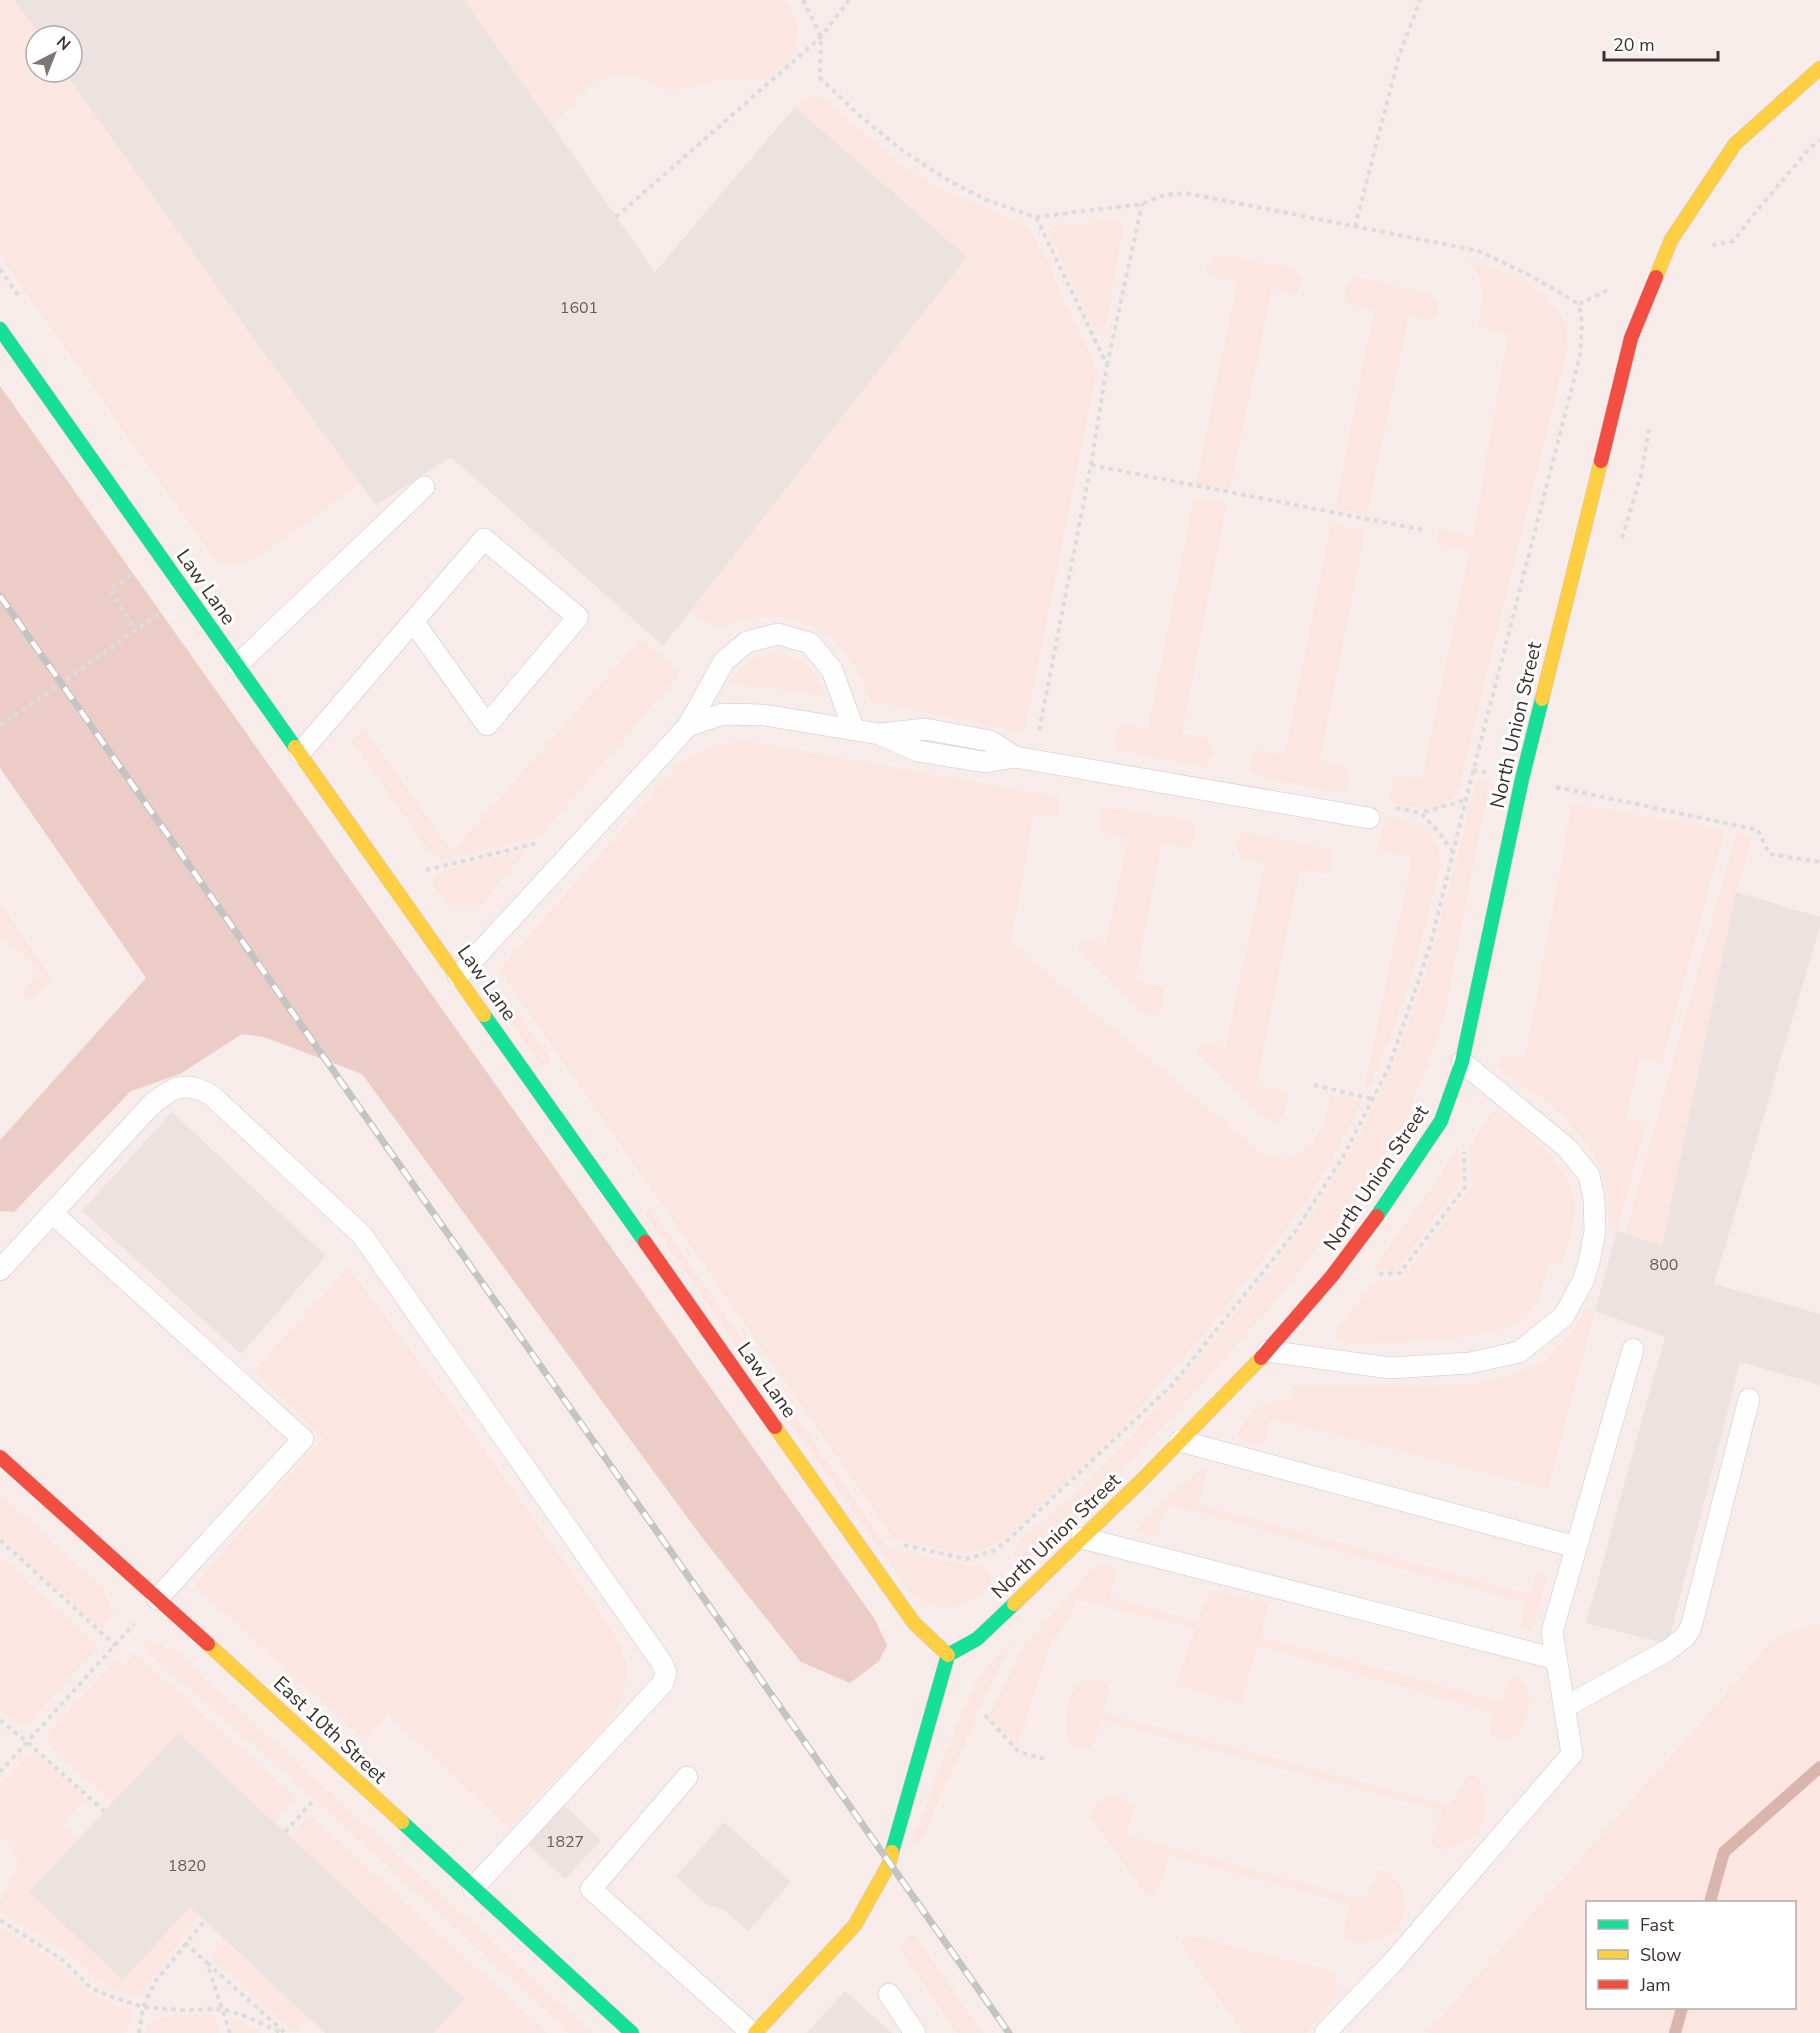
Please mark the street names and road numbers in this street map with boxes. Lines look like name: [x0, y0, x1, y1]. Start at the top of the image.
street label: Law Lane: [170, 544, 242, 630]
street label: North Union Street: [1484, 638, 1548, 811]
street label: Law Lane: [451, 940, 523, 1026]
street label: North Union Street: [1317, 1099, 1435, 1256]
street label: Law Lane: [731, 1337, 803, 1423]
street label: North Union Street: [986, 1467, 1127, 1605]
street label: East 10th Street: [267, 1670, 393, 1790]

